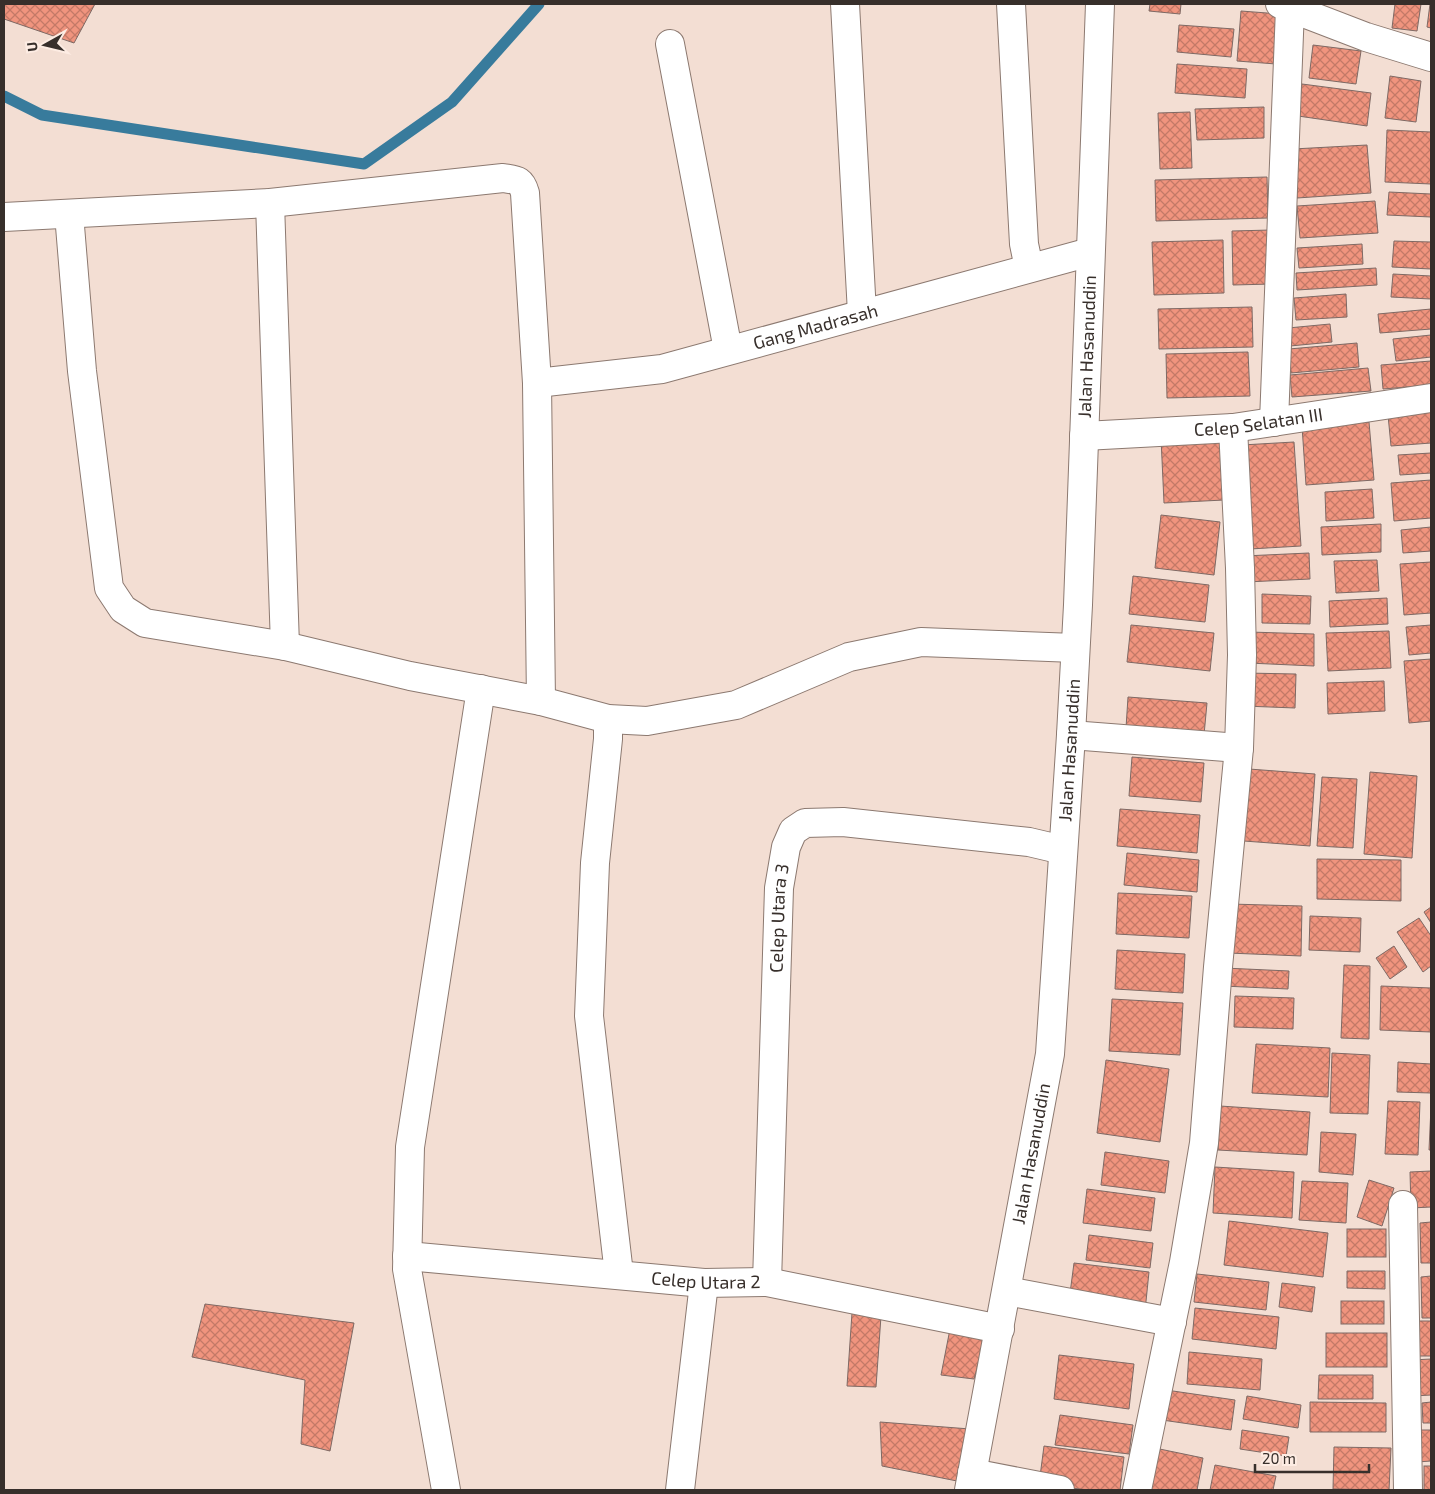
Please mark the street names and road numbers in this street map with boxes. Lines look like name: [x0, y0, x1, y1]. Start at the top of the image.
street label: Jalan Hasanuddin: [1073, 275, 1100, 418]
street label: Gang Madrasah: [751, 299, 880, 354]
street label: Celep Selatan III: [1193, 403, 1324, 440]
street label: Jalan Hasanuddin: [1053, 678, 1084, 822]
street label: Celep Utara 3: [764, 862, 793, 973]
street label: Jalan Hasanuddin: [1007, 1081, 1054, 1226]
street label: Celep Utara 2: [650, 1266, 761, 1293]

